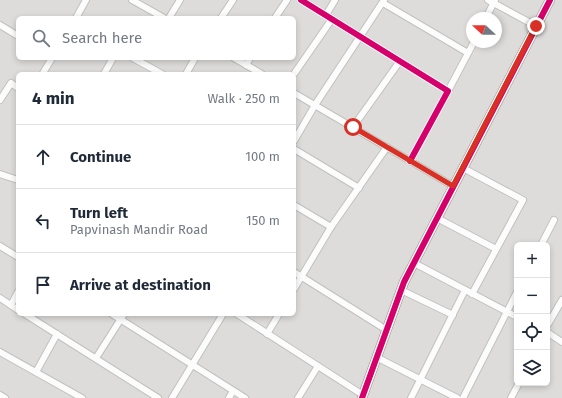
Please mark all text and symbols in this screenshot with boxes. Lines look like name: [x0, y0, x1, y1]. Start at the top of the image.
north arrow: [466, 12, 502, 48]
search box: [16, 16, 296, 60]
route end: [527, 17, 545, 35]
icon: search: [30, 27, 52, 49]
text: Search here: [62, 29, 142, 47]
text: 4 min: [32, 88, 75, 109]
text: Walk · 250 m: [207, 91, 280, 106]
route start: [344, 118, 362, 136]
icon: ahead: [32, 146, 54, 168]
text: Continue: [70, 148, 131, 166]
text: 100 m: [245, 149, 280, 164]
text: Turn left: [70, 204, 128, 222]
icon: left: [32, 210, 54, 232]
text: 150 m: [246, 213, 280, 228]
text: Papvinash Mandir Road: [70, 222, 208, 237]
map controls: [514, 242, 550, 386]
button: +: [514, 242, 550, 278]
icon: arrive: [32, 274, 54, 296]
text: Arrive at destination: [70, 276, 211, 294]
button: −: [514, 278, 550, 314]
button: locate: [514, 314, 550, 350]
button: layers: [514, 350, 550, 386]

